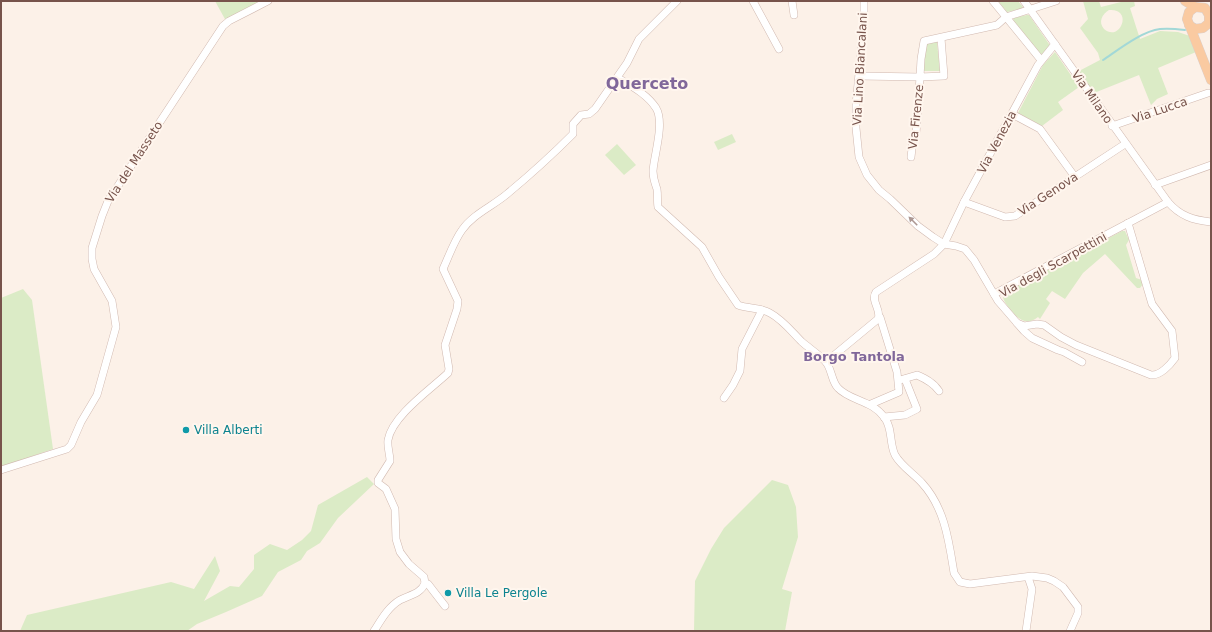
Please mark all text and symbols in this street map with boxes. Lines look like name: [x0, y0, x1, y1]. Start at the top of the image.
street label: Via Lino Biancalani: [850, 12, 870, 126]
street label: Via Milano: [1069, 68, 1115, 126]
district label: Querceto: [606, 74, 688, 93]
street label: Via Firenze: [906, 84, 926, 150]
street label: Via Lucca: [1131, 94, 1189, 126]
street label: Via Venezia: [975, 108, 1019, 176]
street label: Via del Masseto: [102, 119, 166, 205]
street label: Via Genova: [1015, 169, 1081, 219]
one-way arrow: [908, 216, 918, 226]
street label: Via degli Scarpettini: [997, 230, 1109, 300]
district label: Borgo Tantola: [803, 349, 905, 364]
place label: Villa Alberti: [194, 423, 263, 437]
marker: Villa Alberti: [181, 425, 191, 435]
place label: Villa Le Pergole: [456, 586, 547, 600]
marker: Villa Le Pergole: [443, 588, 453, 598]

